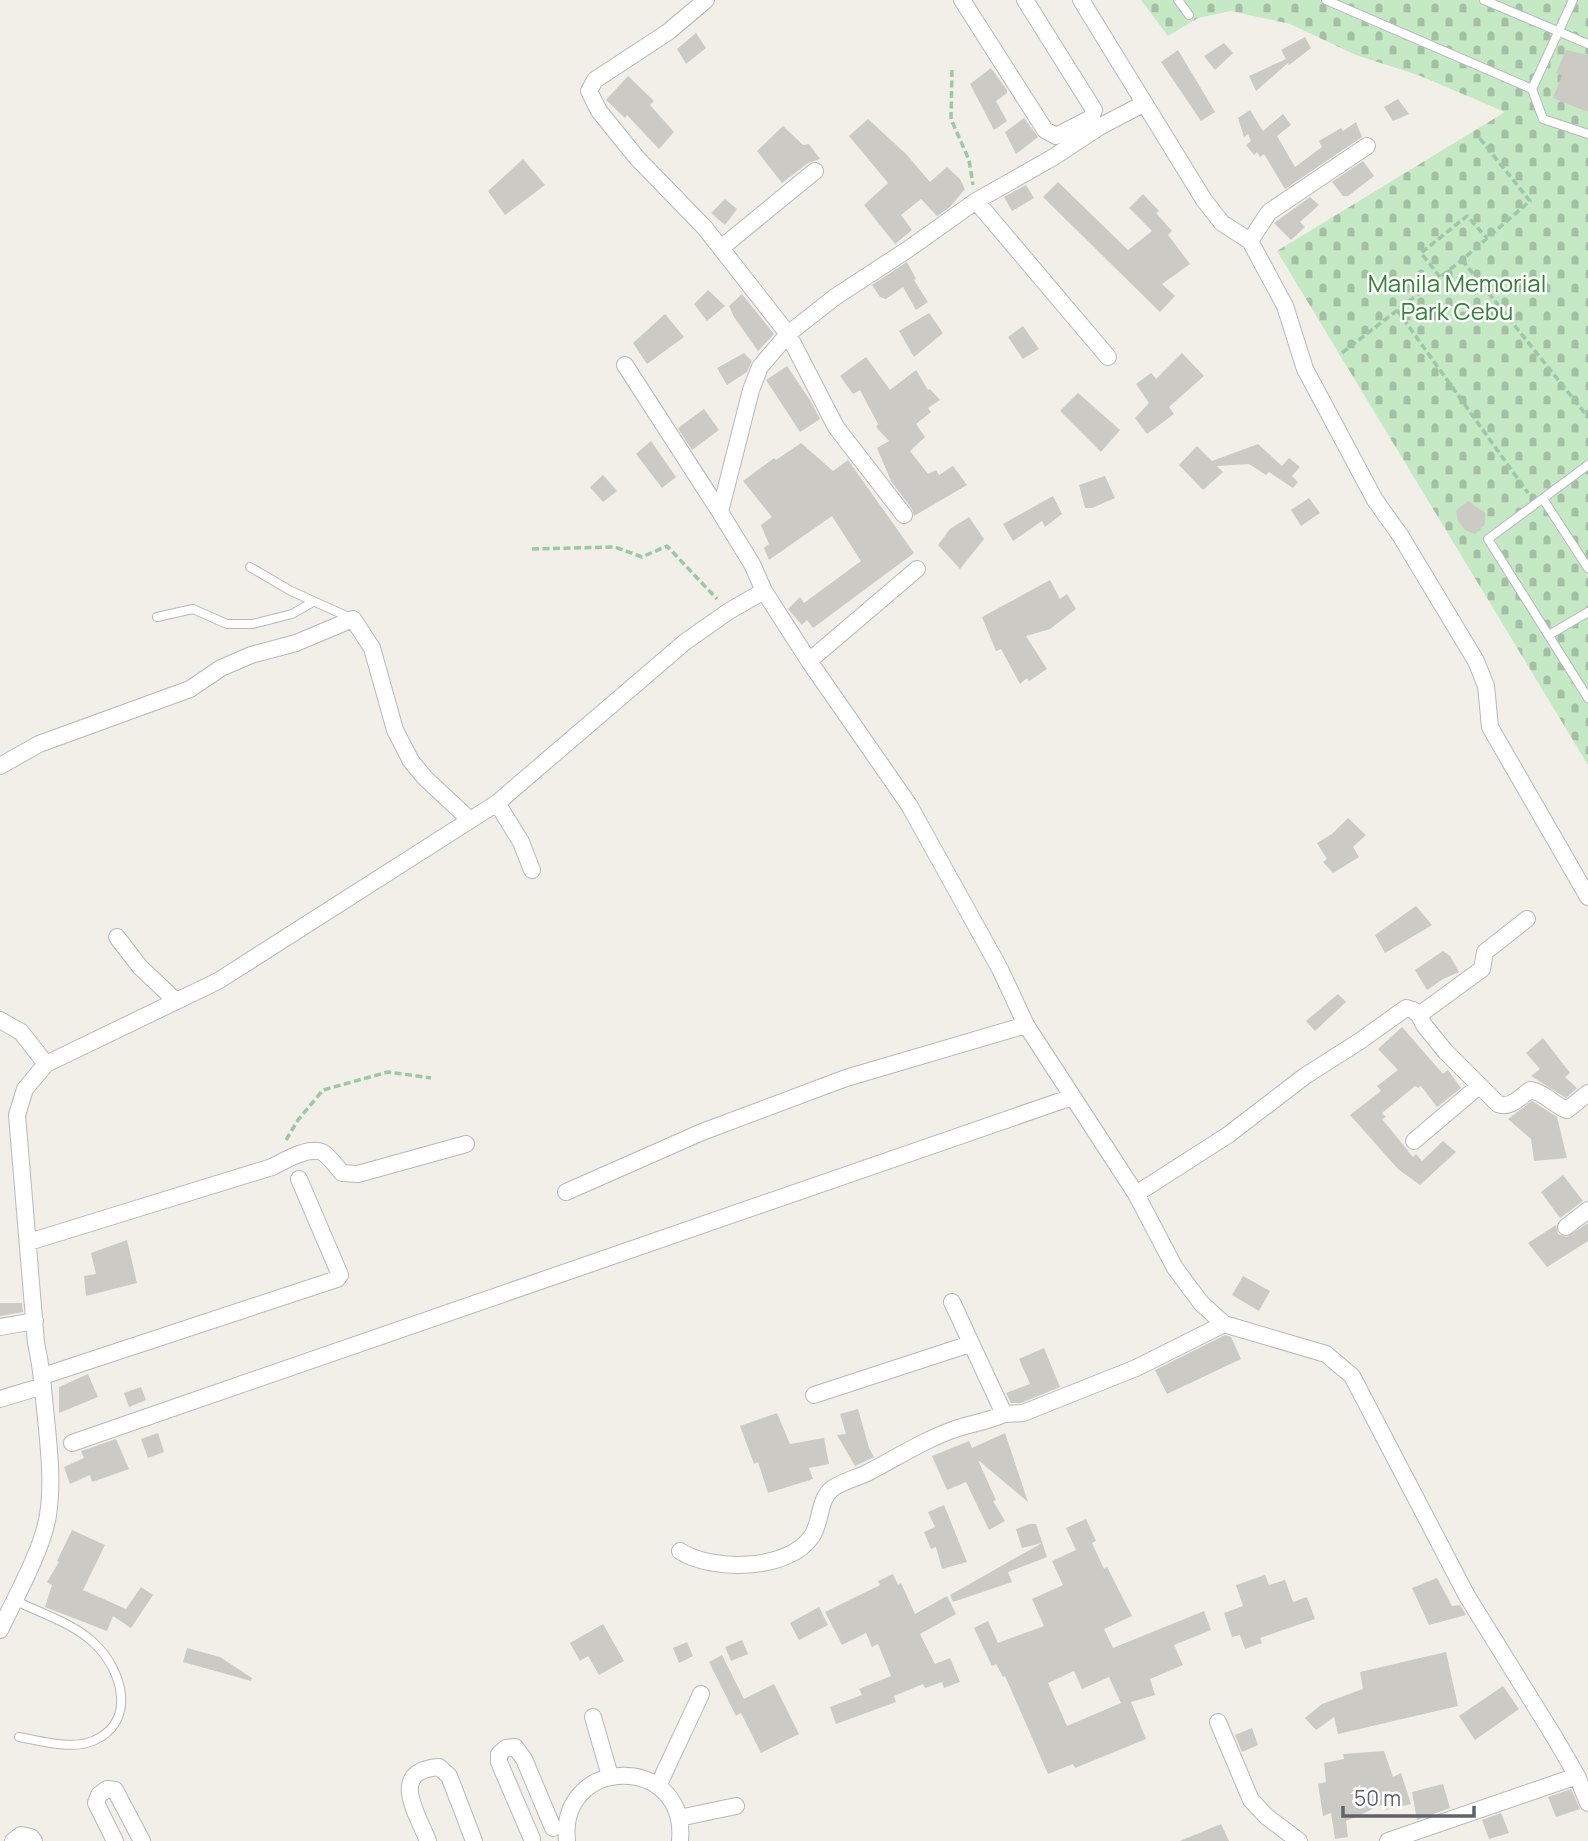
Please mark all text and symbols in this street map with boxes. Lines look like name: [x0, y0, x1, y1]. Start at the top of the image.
park label: Manila Memorial Park Cebu: [1368, 266, 1546, 327]
scale bar: [1343, 1774, 1474, 1818]
text: 50 m: [1354, 1784, 1401, 1812]

